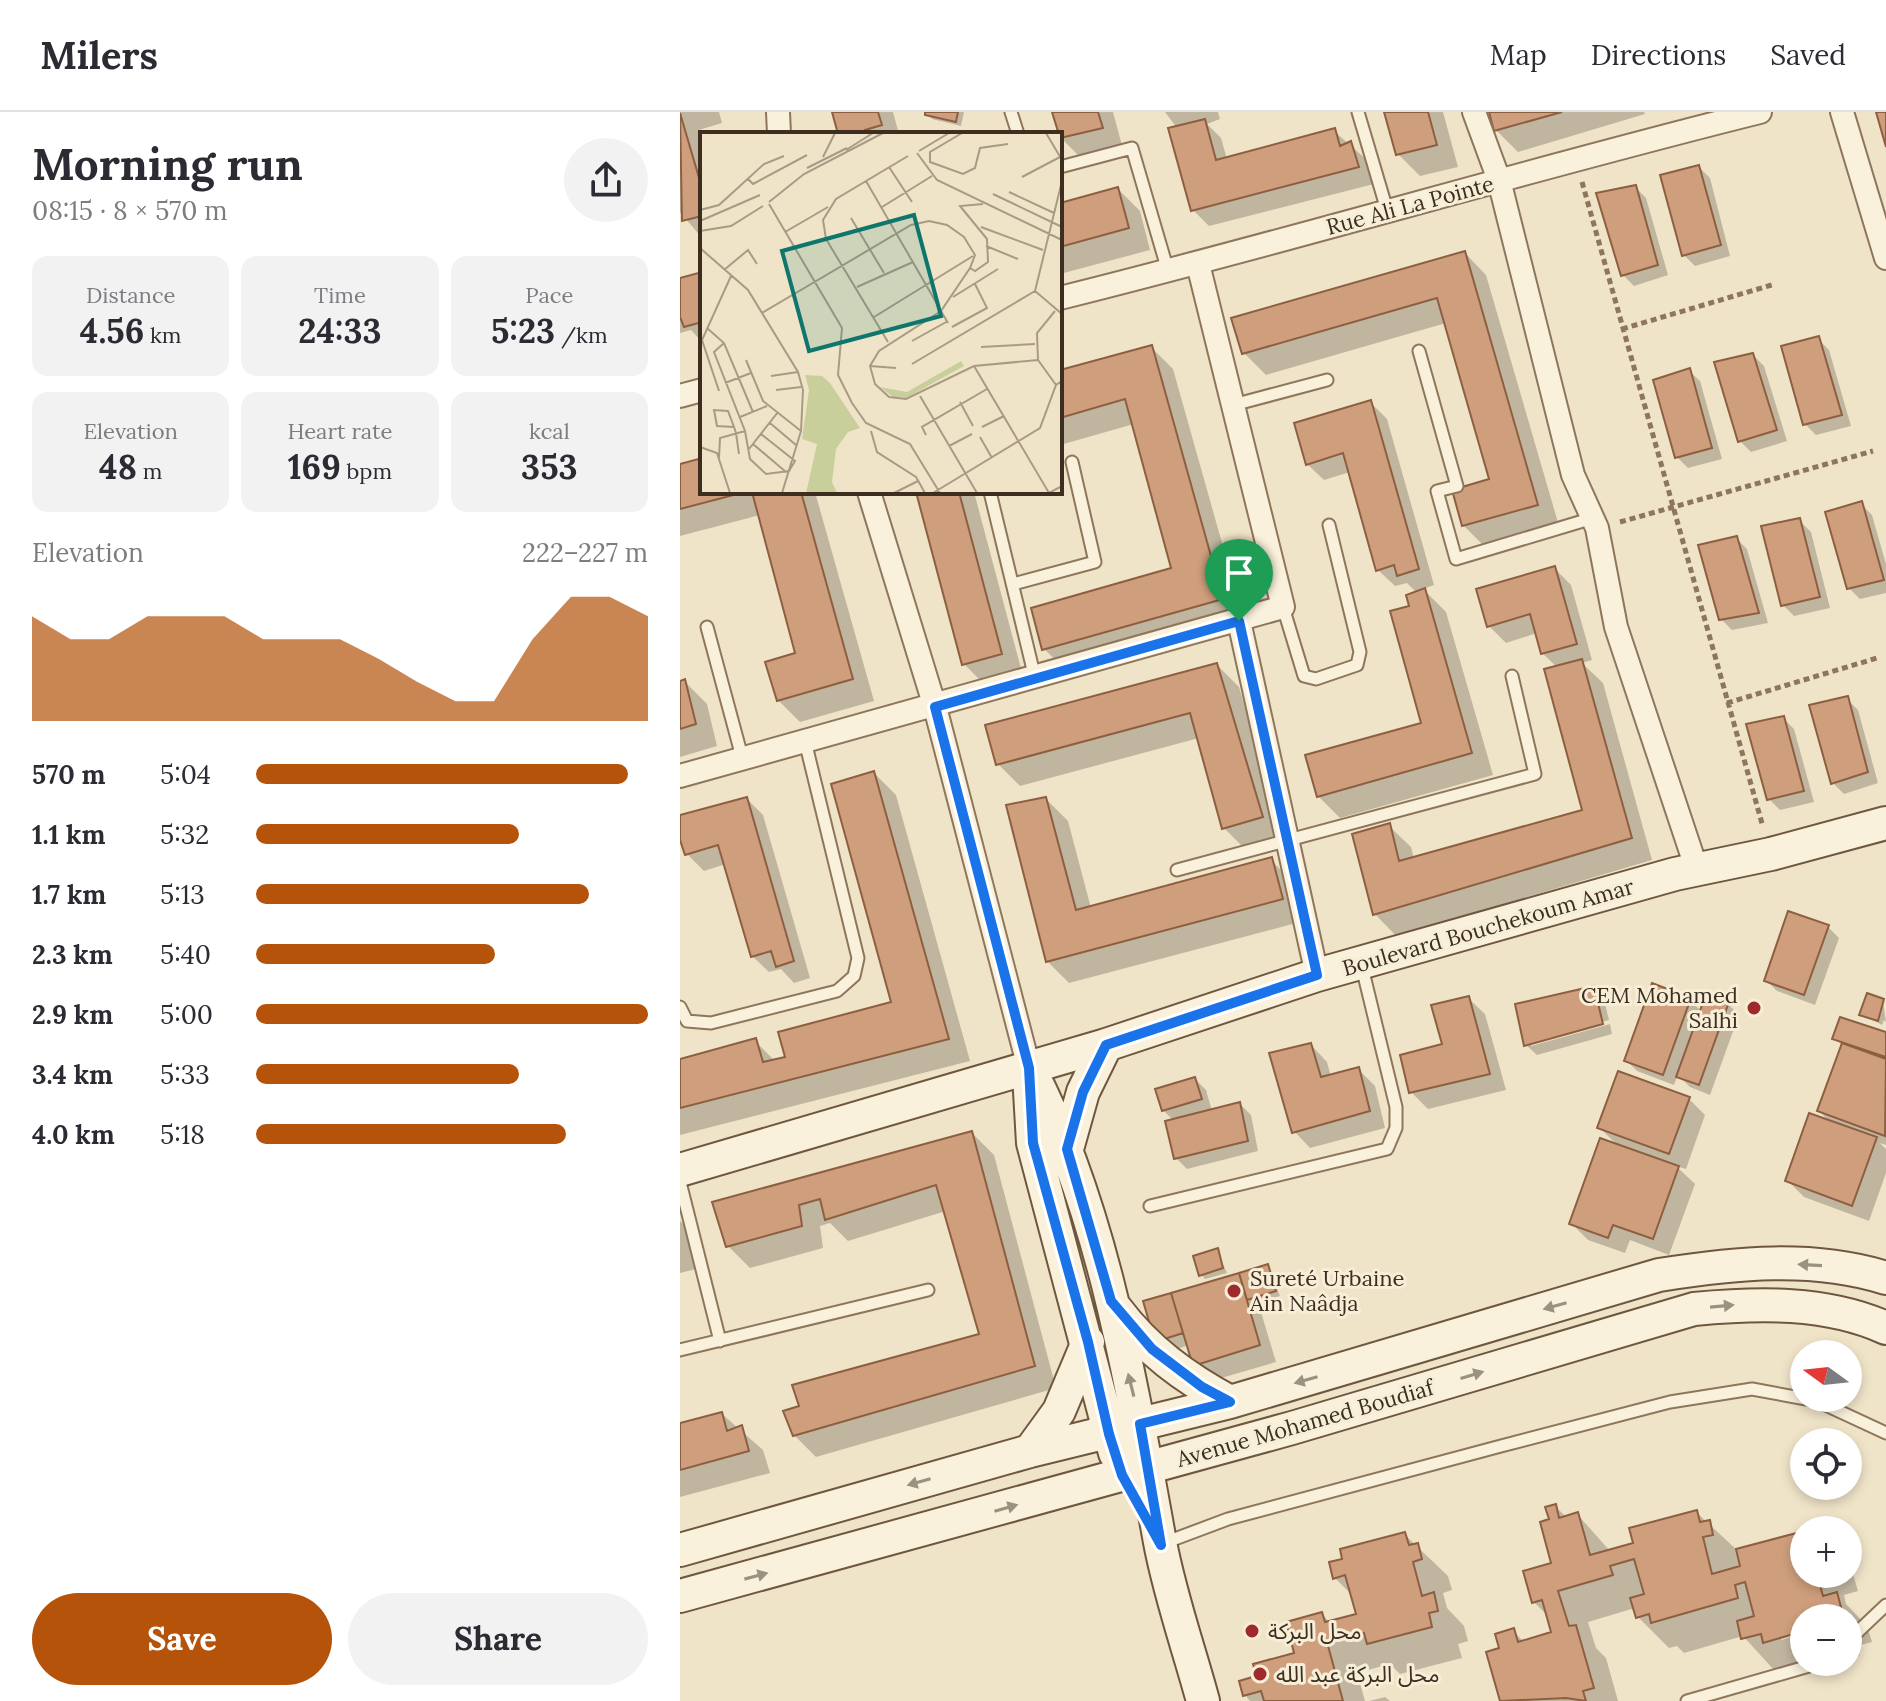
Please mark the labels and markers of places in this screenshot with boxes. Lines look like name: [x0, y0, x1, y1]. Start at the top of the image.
pin: [1205, 539, 1273, 621]
place label: CEM Mohamed Salhi: [1581, 981, 1738, 1034]
marker: CEM Mohamed Salhi: [1745, 999, 1763, 1017]
place label: Sureté Urbaine Ain Naâdja: [1249, 1264, 1405, 1317]
marker: Sureté Urbaine Ain Naâdja: [1225, 1282, 1243, 1300]
place label: محل البركة: [1268, 1617, 1362, 1645]
marker: محل البركة: [1243, 1622, 1261, 1640]
place label: محل البركة عبد الله: [1276, 1660, 1440, 1688]
marker: محل البركة عبد الله: [1251, 1665, 1269, 1683]

